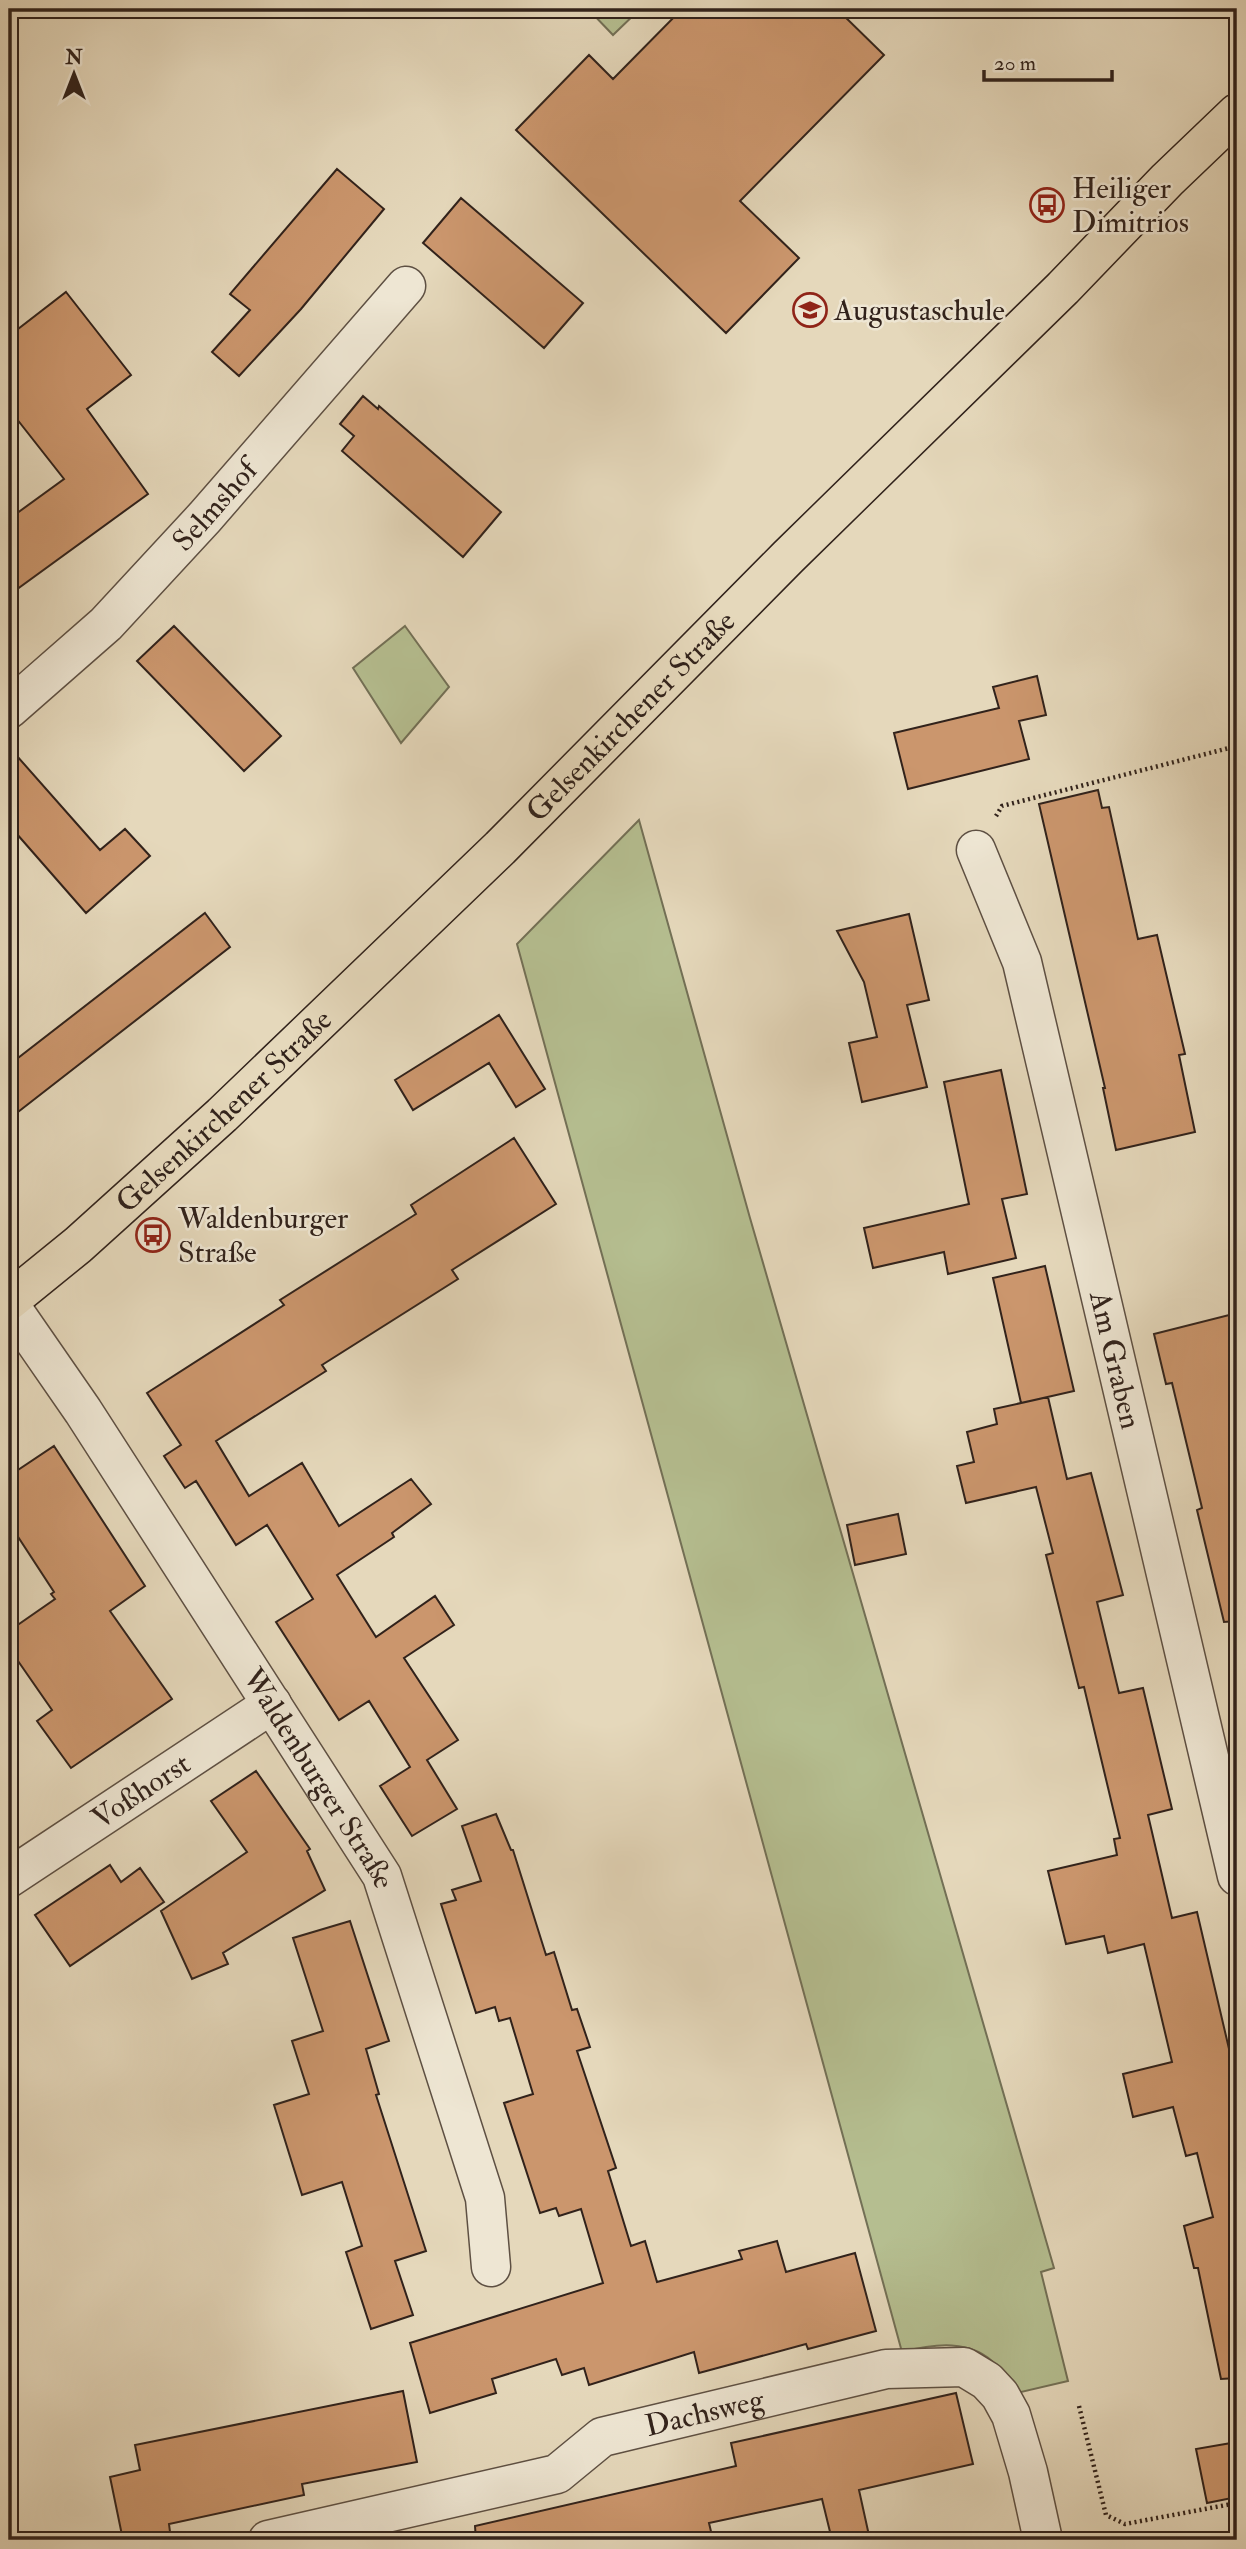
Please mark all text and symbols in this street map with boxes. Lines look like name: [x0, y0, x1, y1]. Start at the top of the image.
north arrow: [38, 38, 108, 108]
scale bar: [984, 38, 1111, 82]
text: N: [64, 46, 83, 70]
text: 20 m: [994, 50, 1036, 77]
place label: Heiliger Dimitrios: [1072, 170, 1189, 241]
bus stop icon: Heiliger Dimitrios: [1028, 186, 1066, 224]
school or university icon: Augustaschule: [791, 291, 829, 329]
place label: Augustaschule: [833, 292, 1005, 329]
street label: Selmshof: [165, 449, 268, 559]
street label: Gelsenkirchener Straße: [519, 603, 743, 830]
street label: Gelsenkirchener Straße: [108, 1002, 340, 1221]
place label: Waldenburger Straße: [177, 1200, 348, 1271]
bus stop icon: Waldenburger Straße: [134, 1216, 172, 1254]
street label: Am Graben: [1081, 1287, 1149, 1433]
street label: Waldenburger Straße: [234, 1661, 403, 1893]
street label: Voßhorst: [85, 1745, 198, 1837]
street label: Dachsweg: [642, 2381, 769, 2445]

